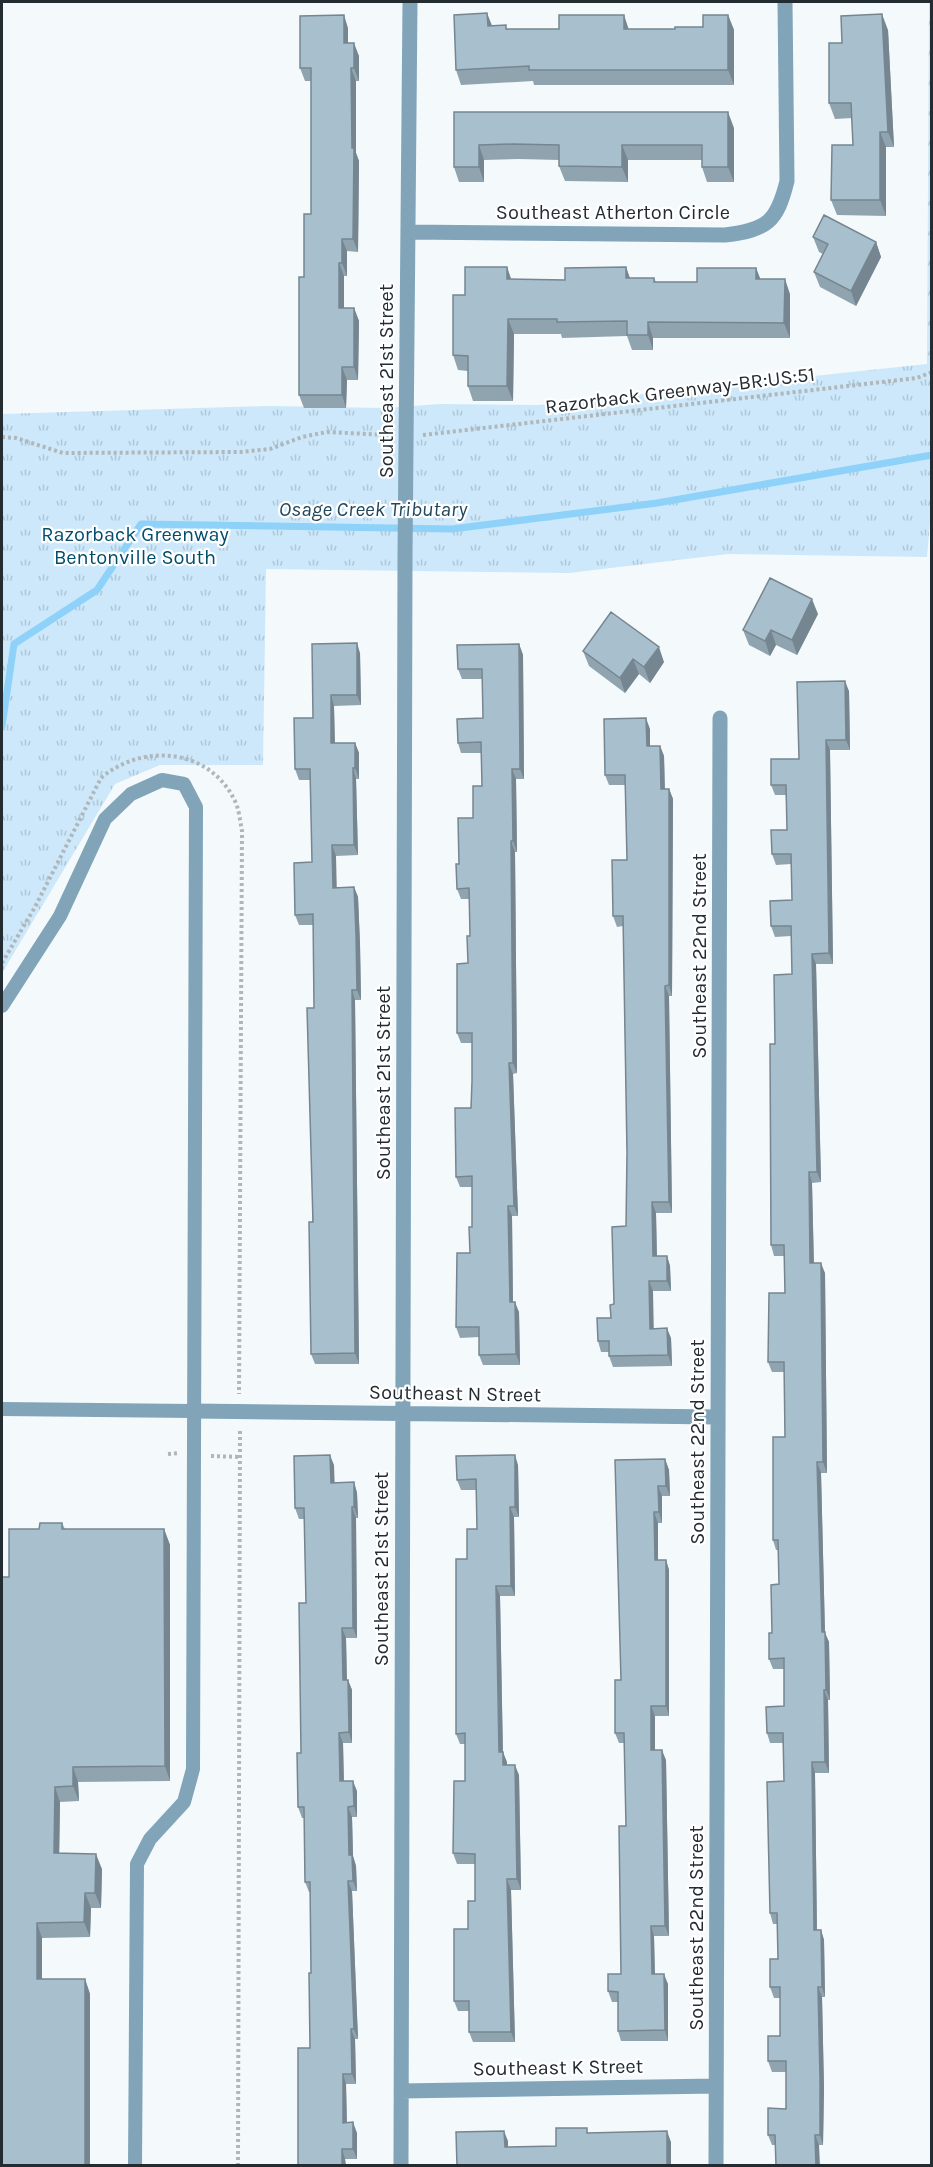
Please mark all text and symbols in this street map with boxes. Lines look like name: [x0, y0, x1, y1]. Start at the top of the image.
street label: Southeast Atherton Circle: [496, 201, 730, 224]
street label: Southeast 21st Street: [375, 283, 398, 478]
street label: Razorback Greenway-BR:US:51: [544, 363, 816, 418]
water label: Osage Creek Tributary: [279, 497, 468, 521]
park label: Razorback Greenway Bentonville South: [41, 523, 229, 569]
street label: Southeast 22nd Street: [688, 853, 711, 1059]
street label: Southeast 21st Street: [372, 985, 395, 1180]
street label: Southeast 22nd Street: [686, 1339, 709, 1545]
street label: Southeast N Street: [369, 1380, 542, 1407]
street label: Southeast 21st Street: [370, 1471, 393, 1666]
street label: Southeast 22nd Street: [685, 1825, 708, 2031]
street label: Southeast K Street: [473, 2055, 644, 2080]

